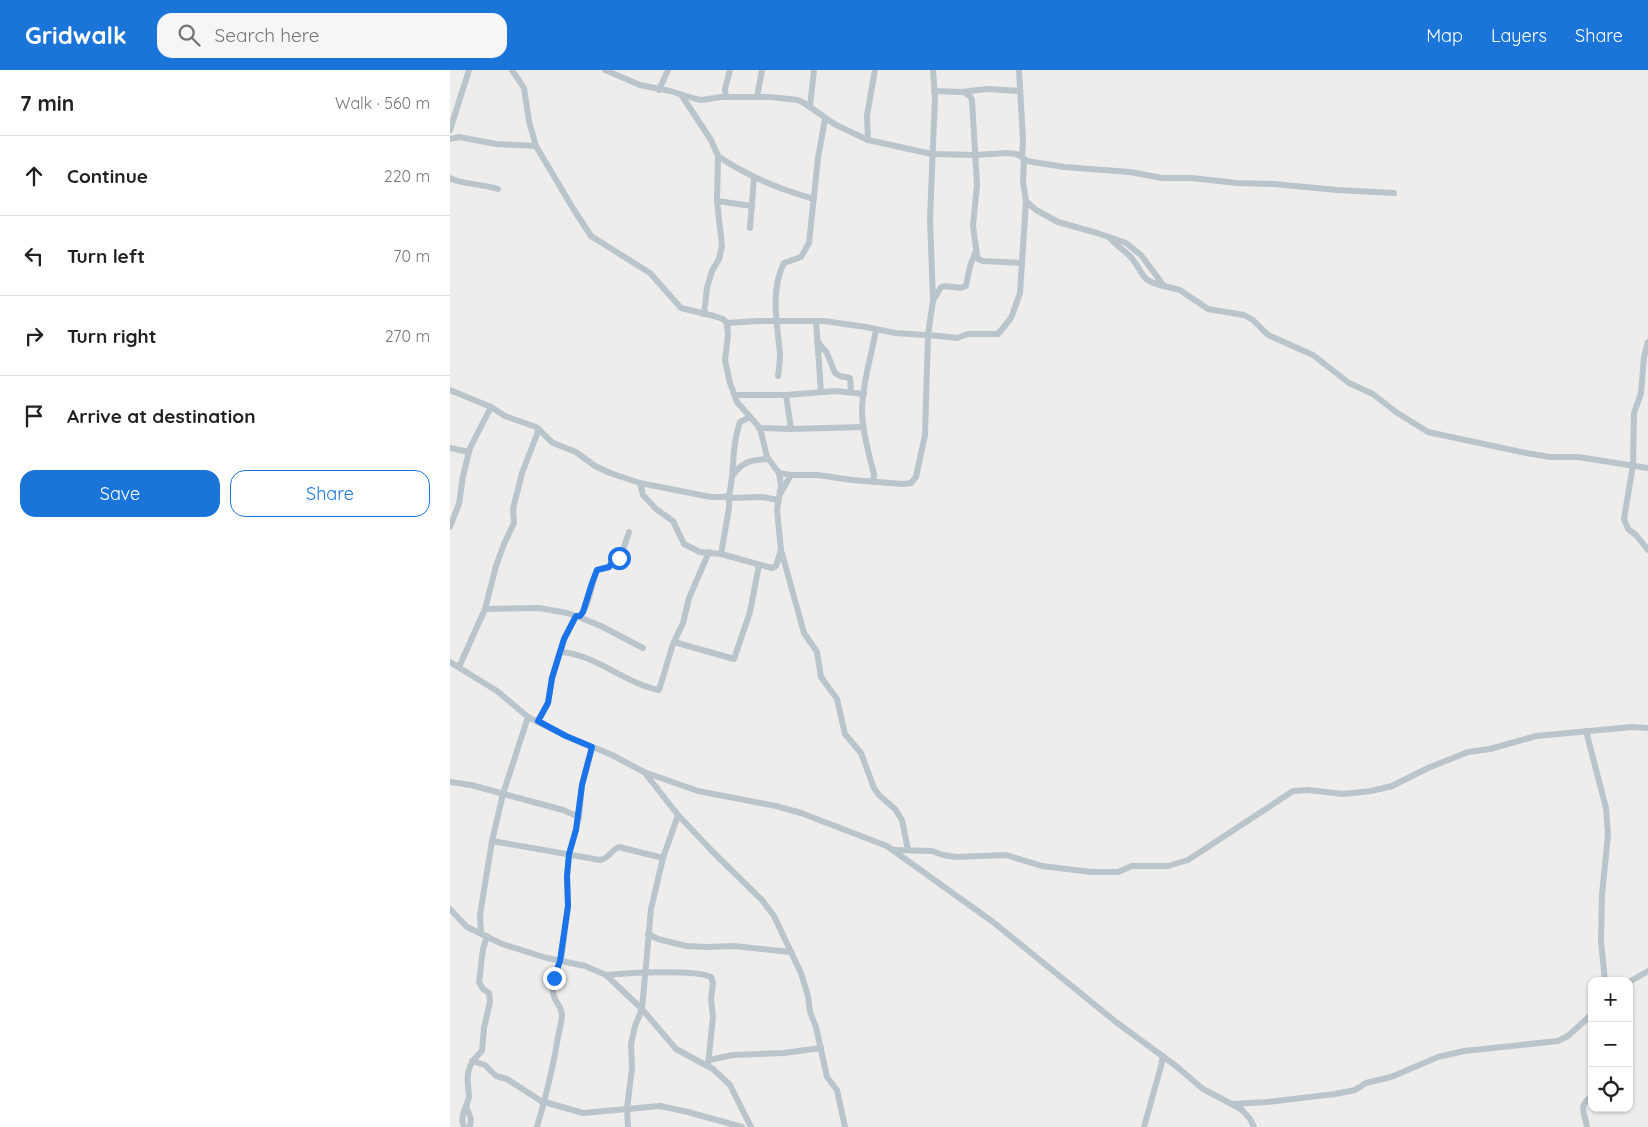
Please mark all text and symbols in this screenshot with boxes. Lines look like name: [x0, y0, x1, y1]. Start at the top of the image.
search box: [157, 13, 507, 58]
text: Gridwalk: [25, 20, 127, 50]
icon: search: [175, 21, 203, 49]
text: Search here: [215, 23, 319, 47]
text: Map: [1426, 24, 1463, 47]
text: Layers: [1491, 24, 1547, 47]
text: Share: [1575, 24, 1623, 47]
text: 7 min: [20, 90, 74, 116]
text: Walk · 560 m: [335, 93, 430, 113]
icon: ahead: [20, 162, 48, 190]
text: Continue: [67, 164, 148, 188]
text: 220 m: [384, 166, 430, 186]
icon: left: [20, 242, 48, 270]
text: Turn left: [67, 244, 145, 268]
text: 70 m: [393, 246, 430, 266]
icon: right: [20, 322, 48, 350]
text: Turn right: [67, 324, 156, 348]
text: 270 m: [385, 326, 430, 346]
icon: arrive: [20, 402, 48, 430]
text: Arrive at destination: [67, 404, 256, 428]
button: Save: [20, 470, 220, 517]
button: Share: [230, 470, 430, 517]
route start: [608, 547, 631, 570]
route end: [543, 967, 566, 990]
map controls: [1588, 977, 1633, 1112]
button: +: [1588, 977, 1633, 1022]
button: −: [1588, 1022, 1633, 1067]
button: locate: [1588, 1067, 1633, 1112]

